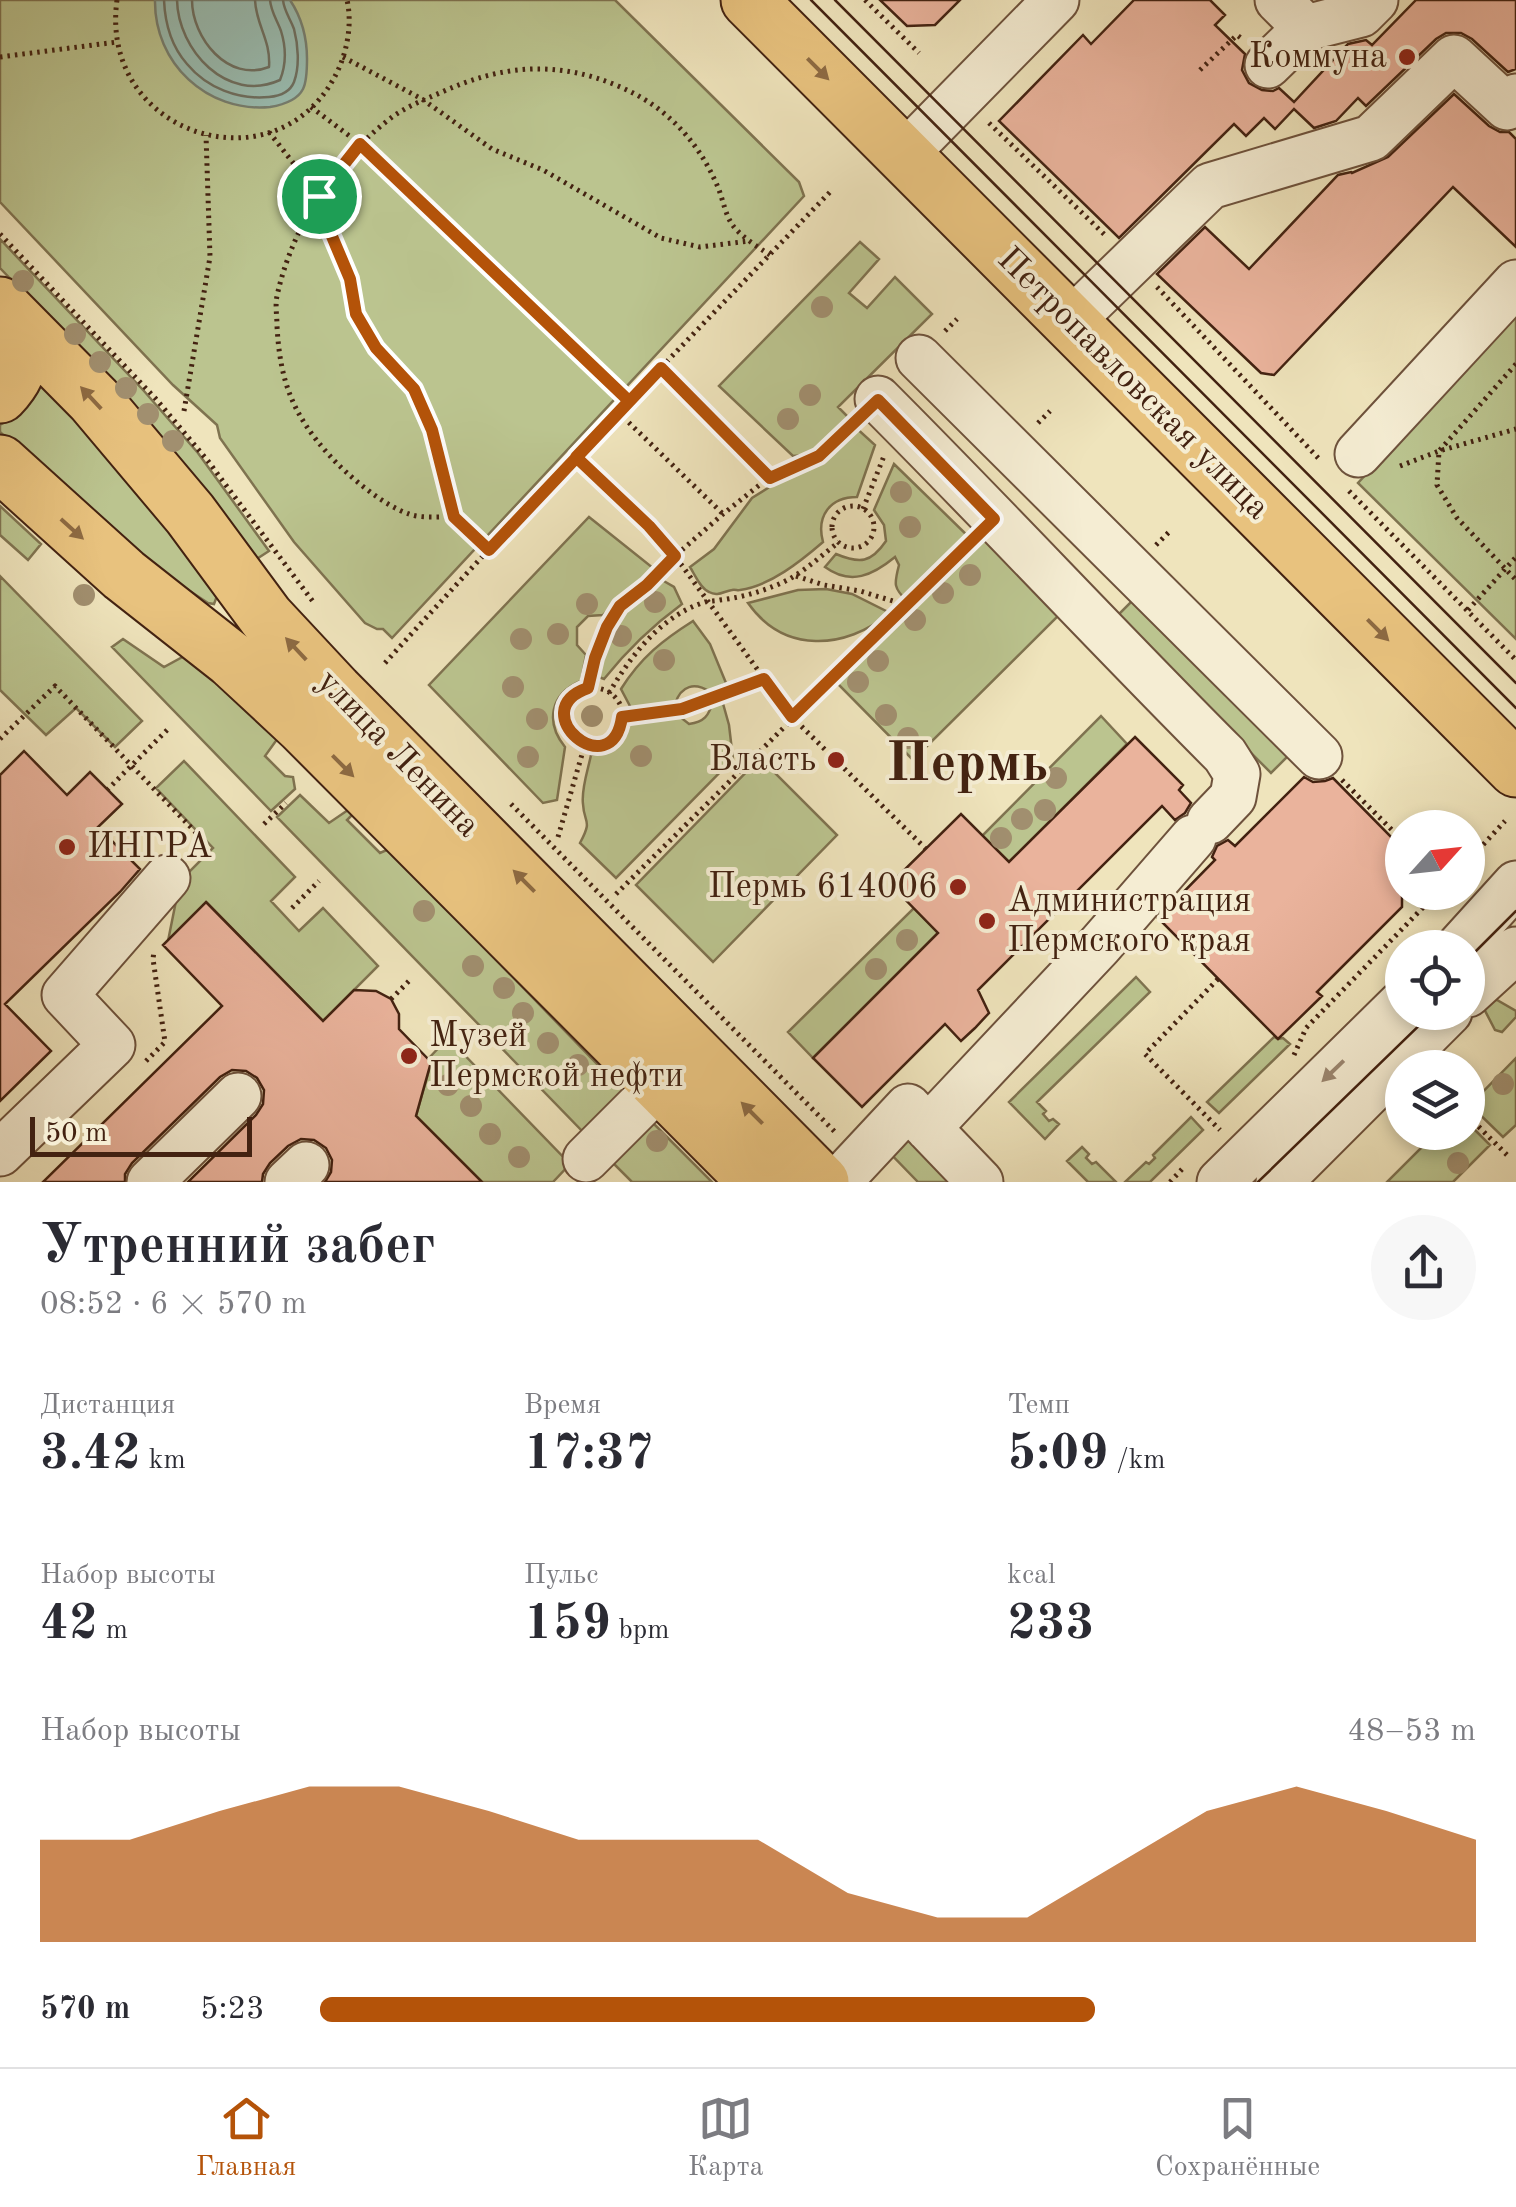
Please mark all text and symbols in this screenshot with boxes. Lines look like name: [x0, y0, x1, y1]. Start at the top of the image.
place label: Коммуна: [1249, 40, 1387, 75]
marker: Коммуна: [1396, 46, 1418, 68]
one-way arrow: [806, 56, 830, 80]
pin: [277, 154, 362, 239]
icon: arrive: [292, 169, 347, 224]
street label: Петропавловская улица: [990, 241, 1276, 527]
one-way arrow: [80, 386, 103, 410]
one-way arrow: [60, 517, 85, 539]
one-way arrow: [1366, 617, 1389, 641]
one-way arrow: [285, 638, 308, 662]
street label: улица Ленина: [310, 664, 486, 844]
district label: Пермь: [886, 738, 1048, 793]
place label: Власть: [709, 743, 816, 778]
marker: Власть: [825, 749, 847, 771]
one-way arrow: [331, 753, 354, 777]
north arrow: [1385, 810, 1485, 910]
map controls: [1385, 810, 1485, 1150]
place label: ИНГРА: [87, 830, 212, 865]
marker: ИНГРА: [56, 836, 78, 858]
one-way arrow: [513, 870, 536, 894]
place label: Пермь 614006: [708, 870, 938, 905]
marker: Пермь 614006: [947, 876, 969, 898]
place label: Администрация Пермского края: [1007, 884, 1251, 959]
marker: Администрация Пермского края: [976, 910, 998, 932]
button: locate: [1385, 930, 1485, 1030]
place label: Музей Пермской нефти: [429, 1019, 684, 1095]
marker: Музей Пермской нефти: [398, 1045, 420, 1067]
button: layers: [1385, 1050, 1485, 1150]
one-way arrow: [1321, 1059, 1345, 1082]
one-way arrow: [741, 1101, 765, 1125]
scale bar: [30, 1112, 252, 1156]
text: 50 m: [45, 1120, 108, 1148]
button: share: [1371, 1215, 1476, 1320]
text: Утренний забег: [40, 1220, 436, 1275]
text: 08:52 · 6 × 570 m: [40, 1289, 307, 1321]
text: Дистанция: [40, 1392, 175, 1420]
text: Время: [524, 1392, 601, 1420]
text: Темп: [1007, 1392, 1070, 1420]
text: 3.42: [40, 1430, 141, 1480]
text: 17:37: [524, 1430, 654, 1480]
text: 5:09: [1007, 1430, 1108, 1480]
text: km: [141, 1447, 186, 1475]
text: /km: [1108, 1447, 1166, 1475]
text: Набор высоты: [40, 1562, 216, 1590]
text: Пульс: [524, 1562, 598, 1590]
text: kcal: [1007, 1562, 1056, 1590]
text: 42: [40, 1600, 98, 1650]
text: 159: [524, 1600, 611, 1650]
text: 233: [1007, 1600, 1094, 1650]
text: m: [98, 1617, 128, 1645]
text: bpm: [611, 1617, 670, 1645]
text: Набор высоты: [40, 1716, 241, 1748]
text: 48–53 m: [1348, 1716, 1476, 1748]
text: 570 m: [40, 1994, 130, 2026]
text: 5:23: [200, 1994, 265, 2026]
tab: Главная: [196, 2091, 296, 2186]
tab: Карта: [688, 2091, 764, 2186]
tab: Сохранённые: [1155, 2091, 1320, 2186]

